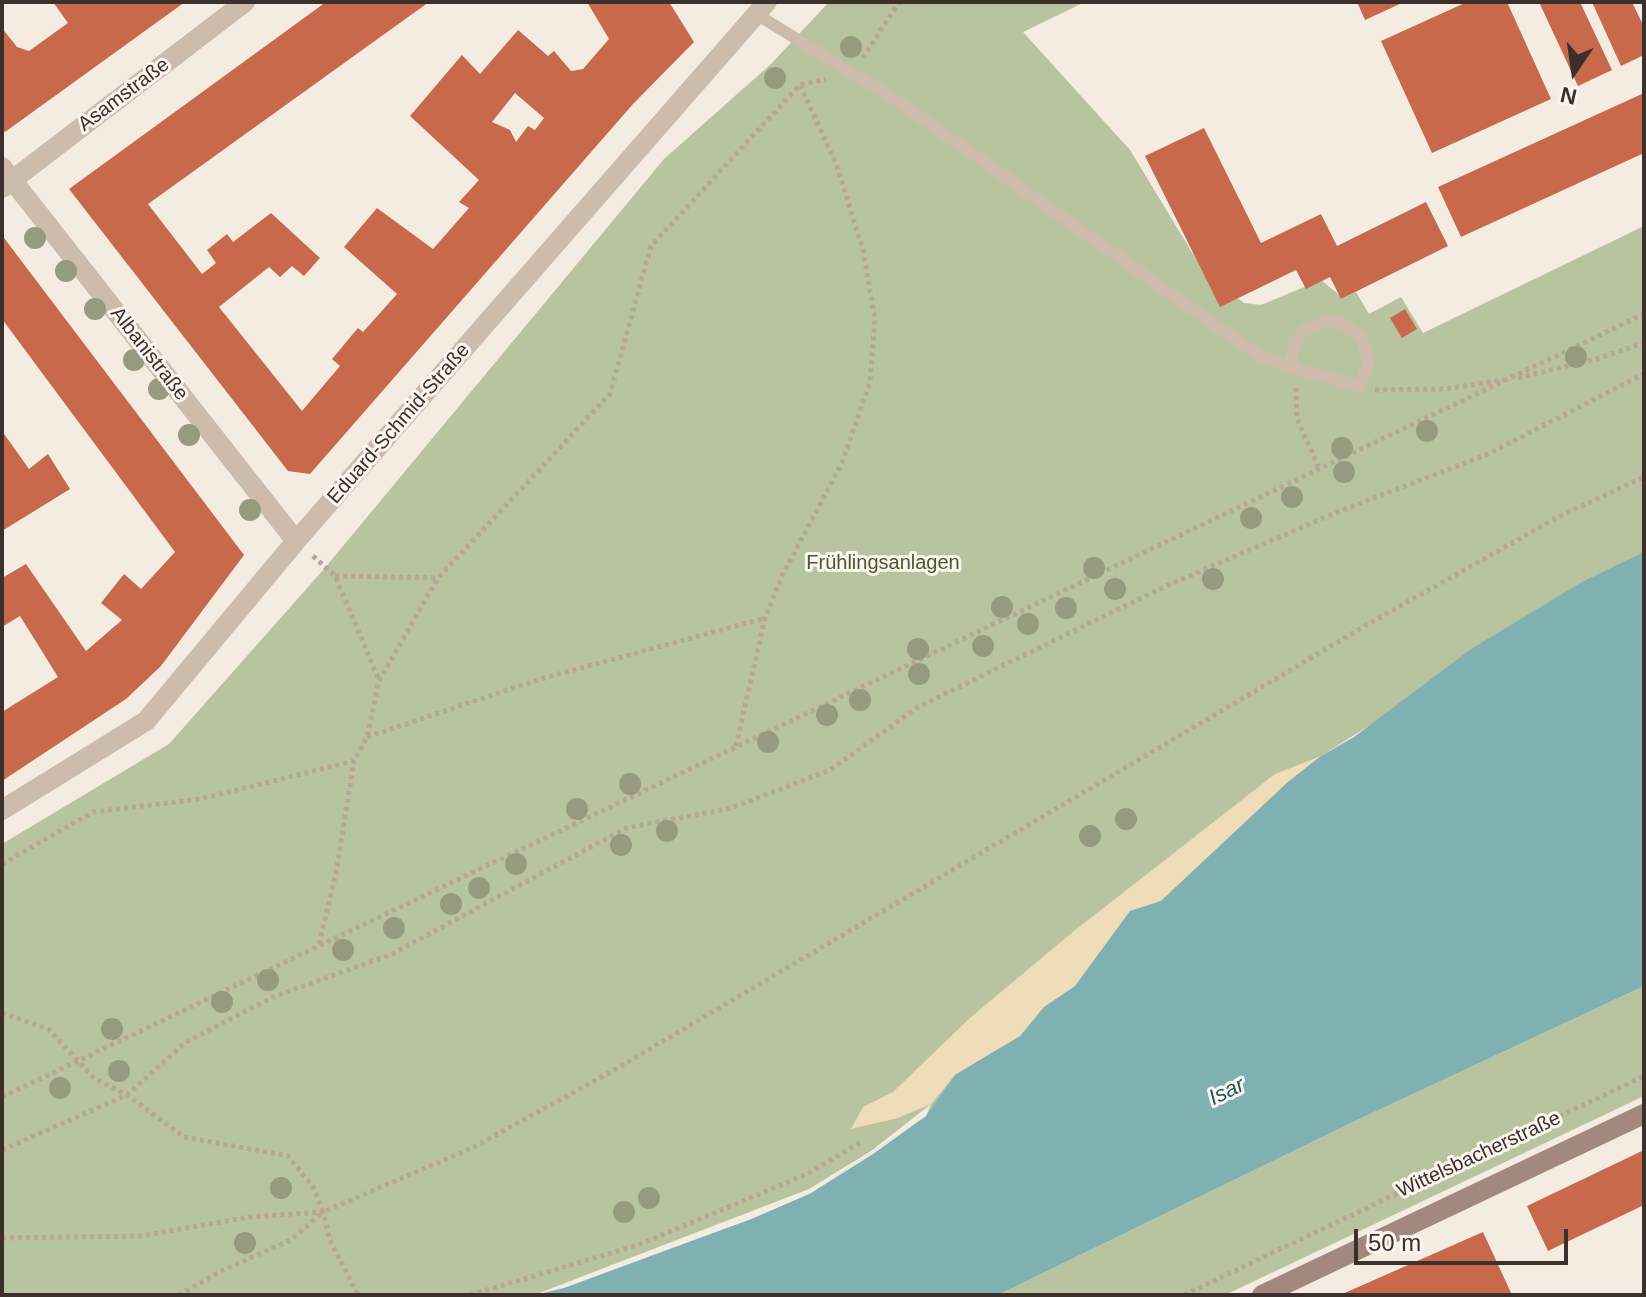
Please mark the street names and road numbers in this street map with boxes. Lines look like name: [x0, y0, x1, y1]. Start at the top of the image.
street label: Asamstraße: [74, 53, 174, 137]
street label: Albanistraße: [105, 302, 193, 406]
street label: Eduard-Schmid-Straße: [323, 339, 475, 509]
street label: Wittelsbacherstraße: [1393, 1107, 1565, 1203]

